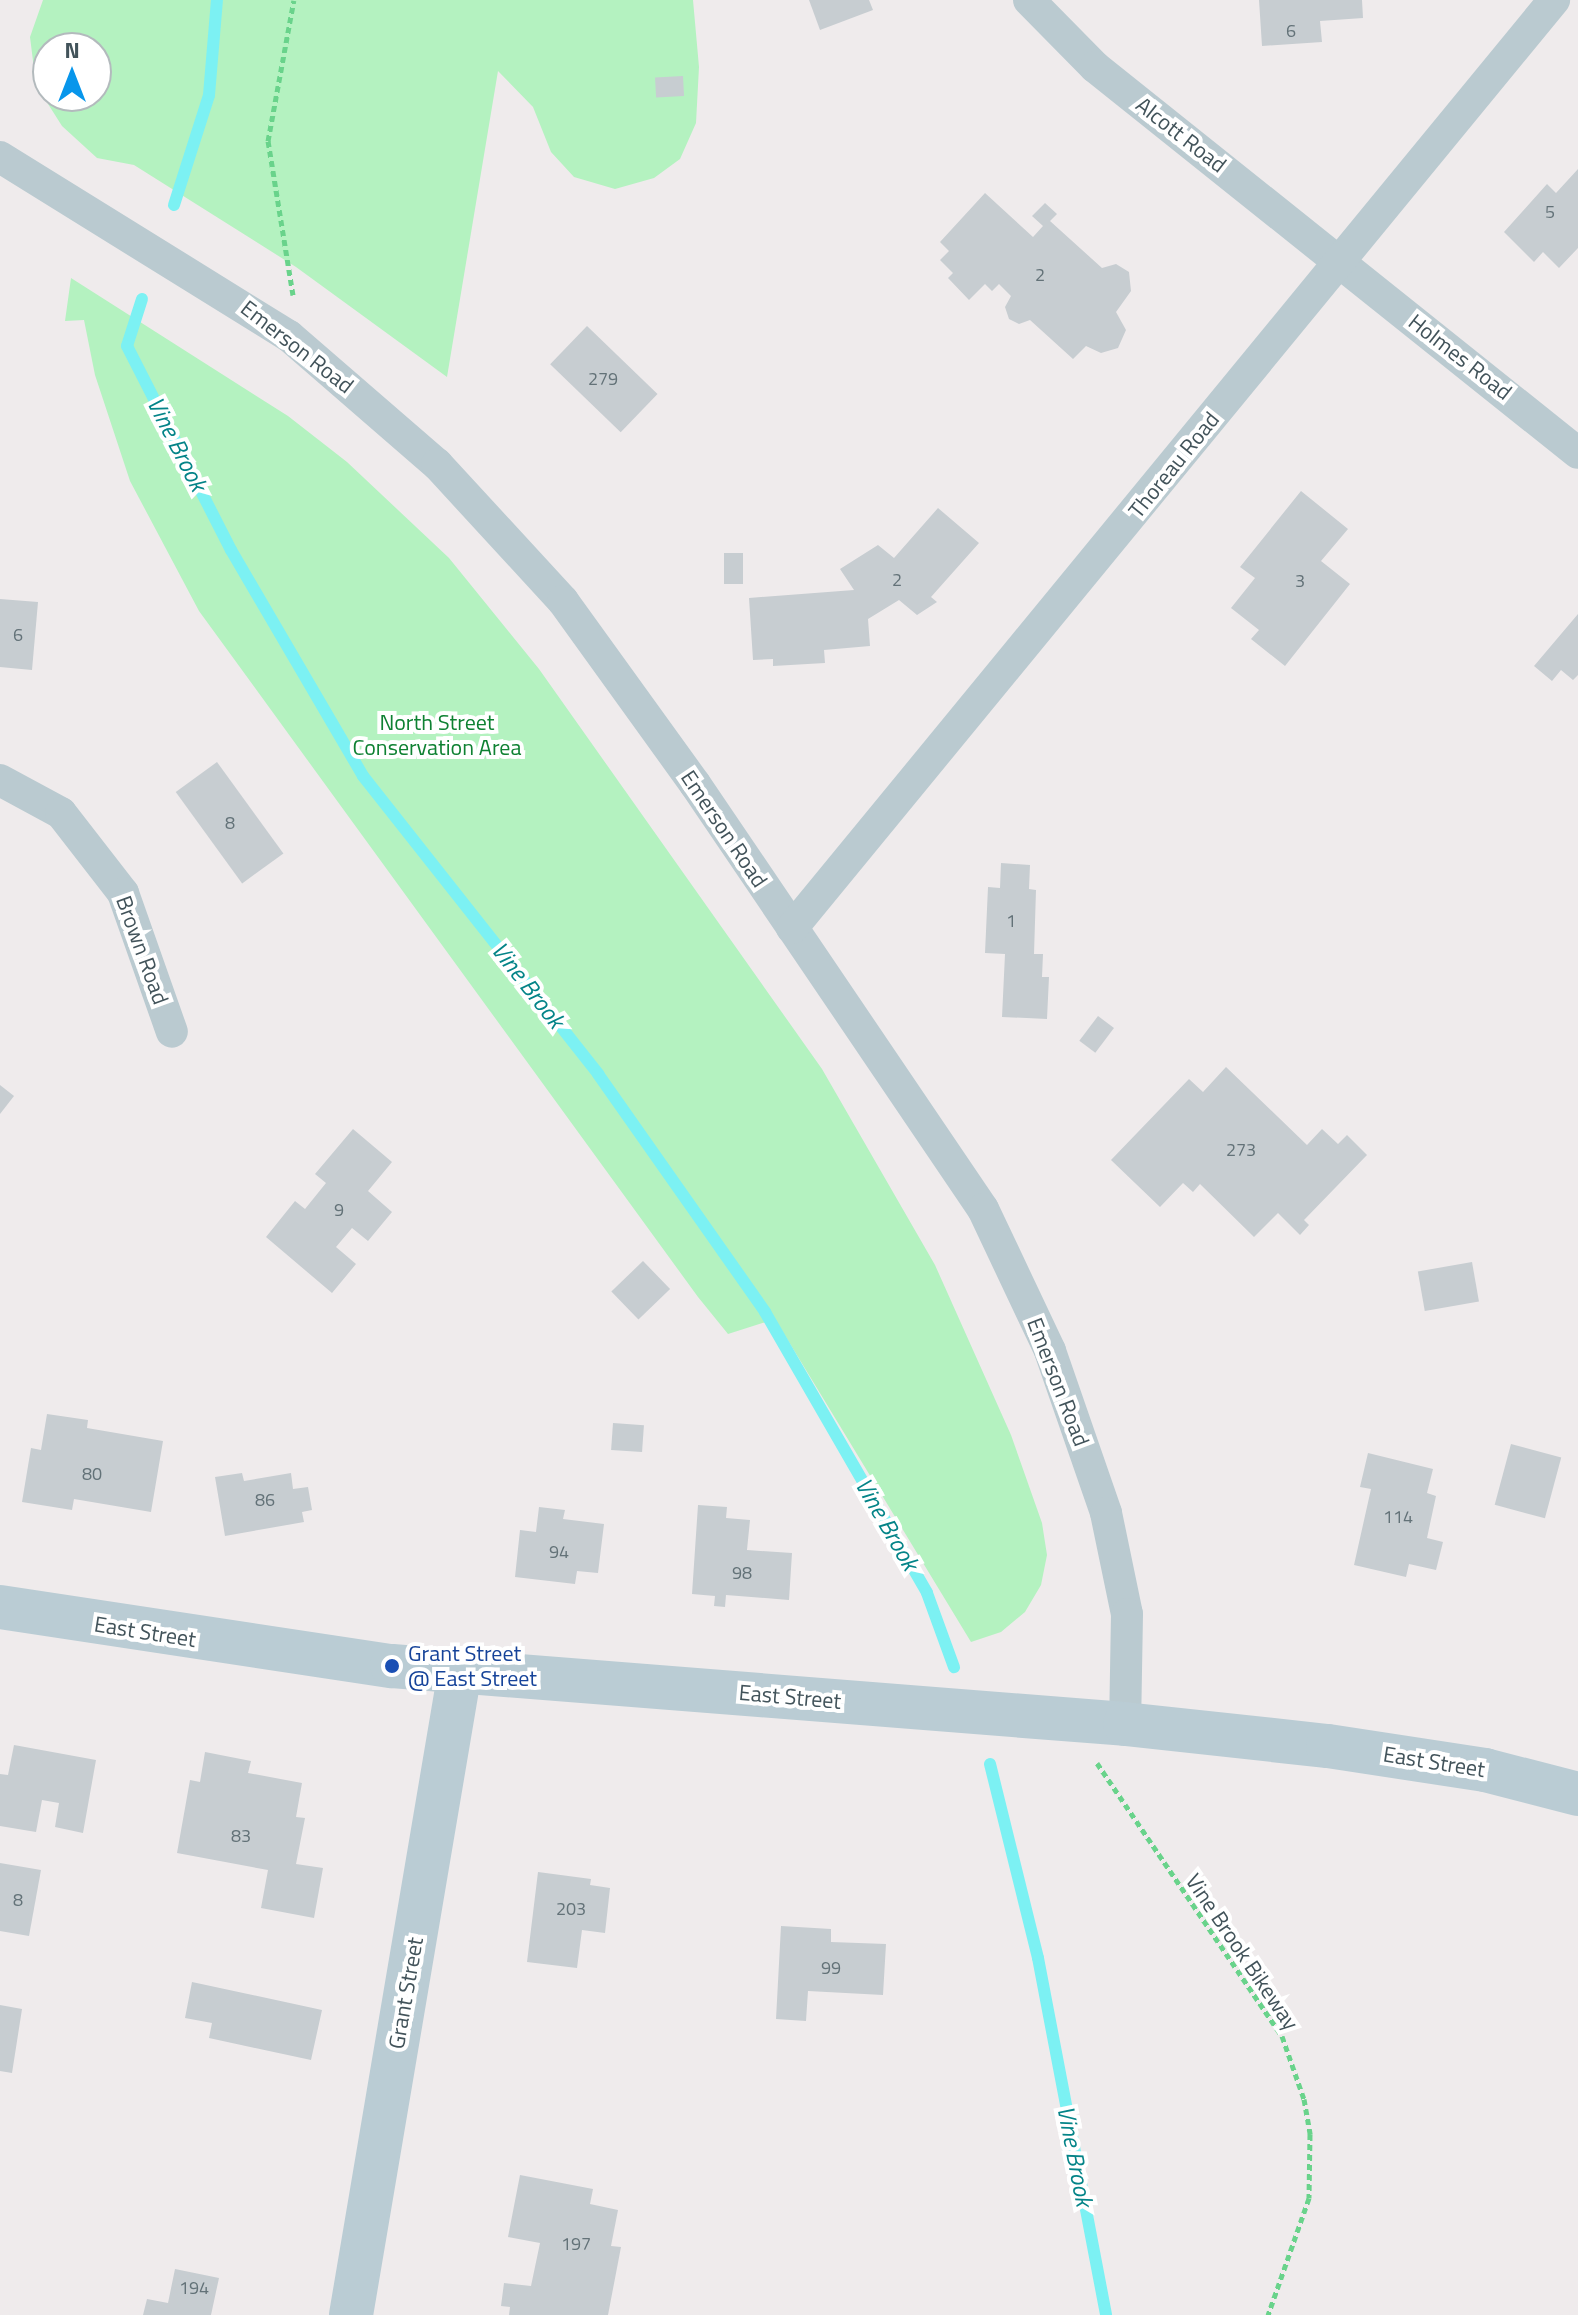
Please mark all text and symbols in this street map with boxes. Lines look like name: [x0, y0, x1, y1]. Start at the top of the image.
house number: 6: [1286, 20, 1296, 42]
north arrow: [32, 32, 112, 112]
text: N: [64, 33, 80, 67]
street label: Alcott Road: [1131, 92, 1231, 178]
house number: 5: [1545, 201, 1555, 223]
house number: 2: [1035, 264, 1045, 286]
street label: Emerson Road: [236, 295, 358, 399]
street label: Holmes Road: [1403, 309, 1517, 405]
house number: 279: [588, 368, 618, 390]
water label: Vine Brook: [141, 392, 213, 496]
street label: Thoreau Road: [1123, 407, 1225, 523]
house number: 2: [892, 569, 902, 591]
house number: 3: [1295, 570, 1305, 592]
house number: 6: [13, 624, 23, 646]
park label: North Street Conservation Area: [352, 709, 522, 760]
street label: Emerson Road: [675, 765, 773, 893]
house number: 8: [225, 812, 235, 834]
street label: Brown Road: [110, 892, 174, 1008]
house number: 1: [1006, 910, 1016, 932]
water label: Vine Brook: [485, 936, 571, 1034]
house number: 273: [1226, 1139, 1256, 1161]
house number: 9: [334, 1199, 344, 1221]
street label: Emerson Road: [1021, 1314, 1095, 1450]
house number: 80: [82, 1463, 102, 1485]
water label: Vine Brook: [849, 1473, 925, 1575]
house number: 86: [255, 1489, 275, 1511]
house number: 114: [1383, 1506, 1413, 1528]
house number: 94: [549, 1541, 569, 1563]
house number: 98: [732, 1562, 752, 1584]
street label: East Street: [92, 1611, 198, 1653]
place label: Grant Street @ East Street: [408, 1640, 537, 1692]
marker: Grant Street @ East Street: [383, 1657, 401, 1675]
street label: East Street: [738, 1679, 842, 1715]
street label: East Street: [1381, 1741, 1487, 1783]
house number: 83: [231, 1825, 251, 1847]
street label: Vine Brook Bikeway: [1180, 1869, 1304, 2035]
house number: 8: [13, 1889, 23, 1911]
house number: 203: [556, 1898, 586, 1920]
street label: Grant Street: [383, 1935, 429, 2051]
house number: 99: [821, 1957, 841, 1979]
water label: Vine Brook: [1051, 2103, 1099, 2209]
house number: 197: [561, 2233, 591, 2255]
house number: 194: [179, 2277, 209, 2299]

